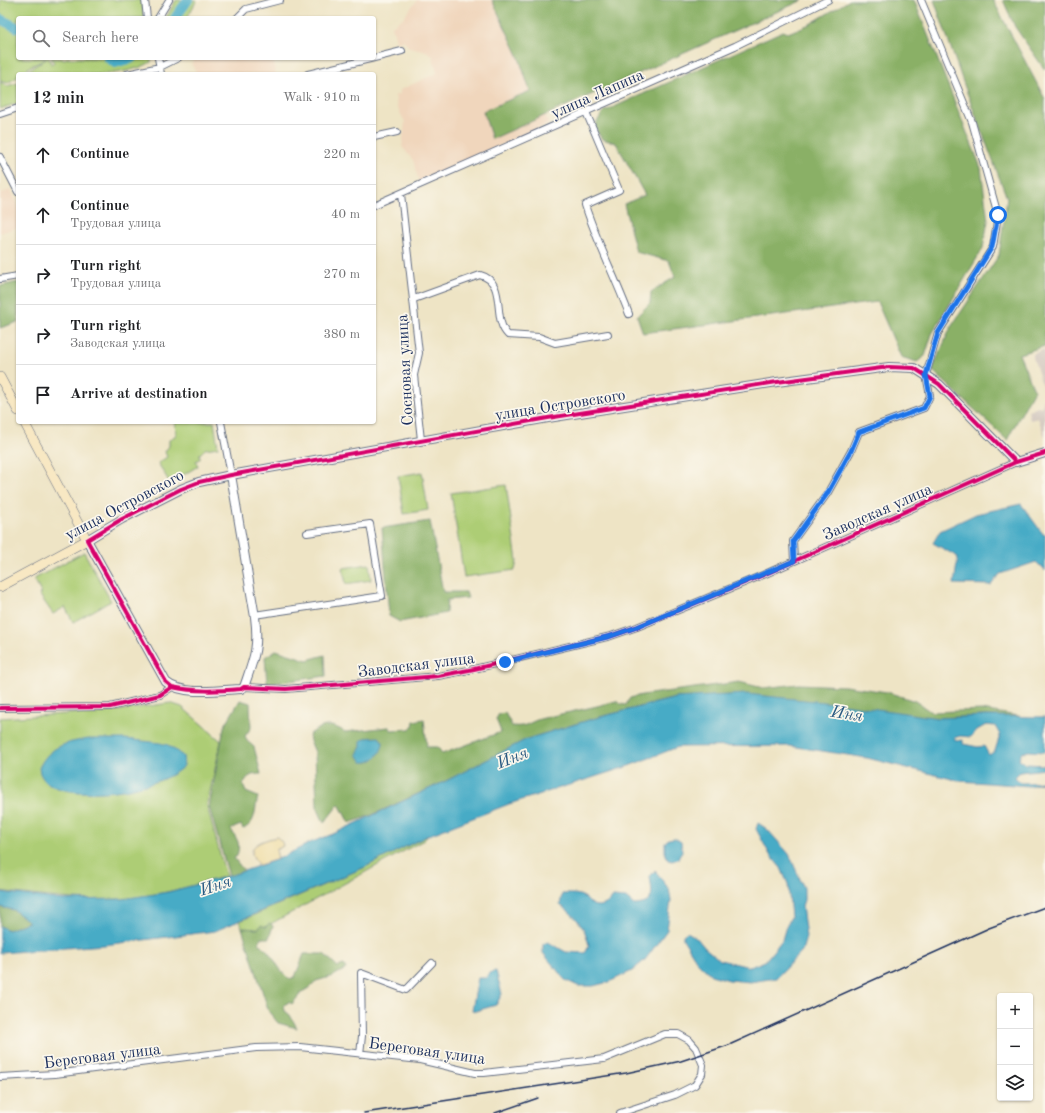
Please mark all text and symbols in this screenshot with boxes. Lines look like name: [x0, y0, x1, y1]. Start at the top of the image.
search box: [16, 16, 376, 60]
icon: search: [30, 27, 52, 49]
text: Search here: [62, 31, 139, 46]
street label: улица Лапина: [549, 67, 647, 122]
text: 12 min: [32, 90, 85, 107]
text: Walk · 910 m: [283, 91, 360, 104]
icon: ahead: [32, 144, 54, 166]
text: Continue: [70, 147, 129, 162]
text: 220 m: [323, 148, 360, 161]
text: Continue: [70, 199, 129, 214]
icon: ahead: [32, 204, 54, 226]
route start: [989, 206, 1007, 224]
text: 40 m: [331, 208, 360, 221]
text: Трудовая улица: [70, 217, 161, 230]
text: Turn right: [70, 259, 141, 274]
icon: right: [32, 264, 54, 286]
text: 270 m: [323, 268, 360, 281]
text: Трудовая улица: [70, 277, 161, 290]
street label: Сосновая улица: [395, 314, 417, 426]
text: Turn right: [70, 319, 141, 334]
icon: right: [32, 324, 54, 346]
text: 380 m: [323, 328, 360, 341]
text: Заводская улица: [70, 337, 166, 350]
icon: arrive: [32, 384, 54, 406]
text: Arrive at destination: [70, 387, 208, 402]
street label: улица Островского: [494, 388, 627, 424]
street label: улица Островского: [63, 468, 187, 544]
street label: Заводская улица: [821, 482, 935, 544]
street label: Заводская улица: [357, 651, 476, 681]
route end: [496, 653, 514, 671]
water label: Иня: [828, 703, 864, 725]
water label: Иня: [493, 744, 531, 773]
water label: Иня: [196, 873, 234, 900]
map controls: [997, 993, 1033, 1101]
button: +: [997, 993, 1033, 1029]
button: −: [997, 1029, 1033, 1065]
street label: Береговая улица: [367, 1036, 486, 1068]
street label: Береговая улица: [43, 1042, 162, 1072]
button: layers: [997, 1065, 1033, 1101]

